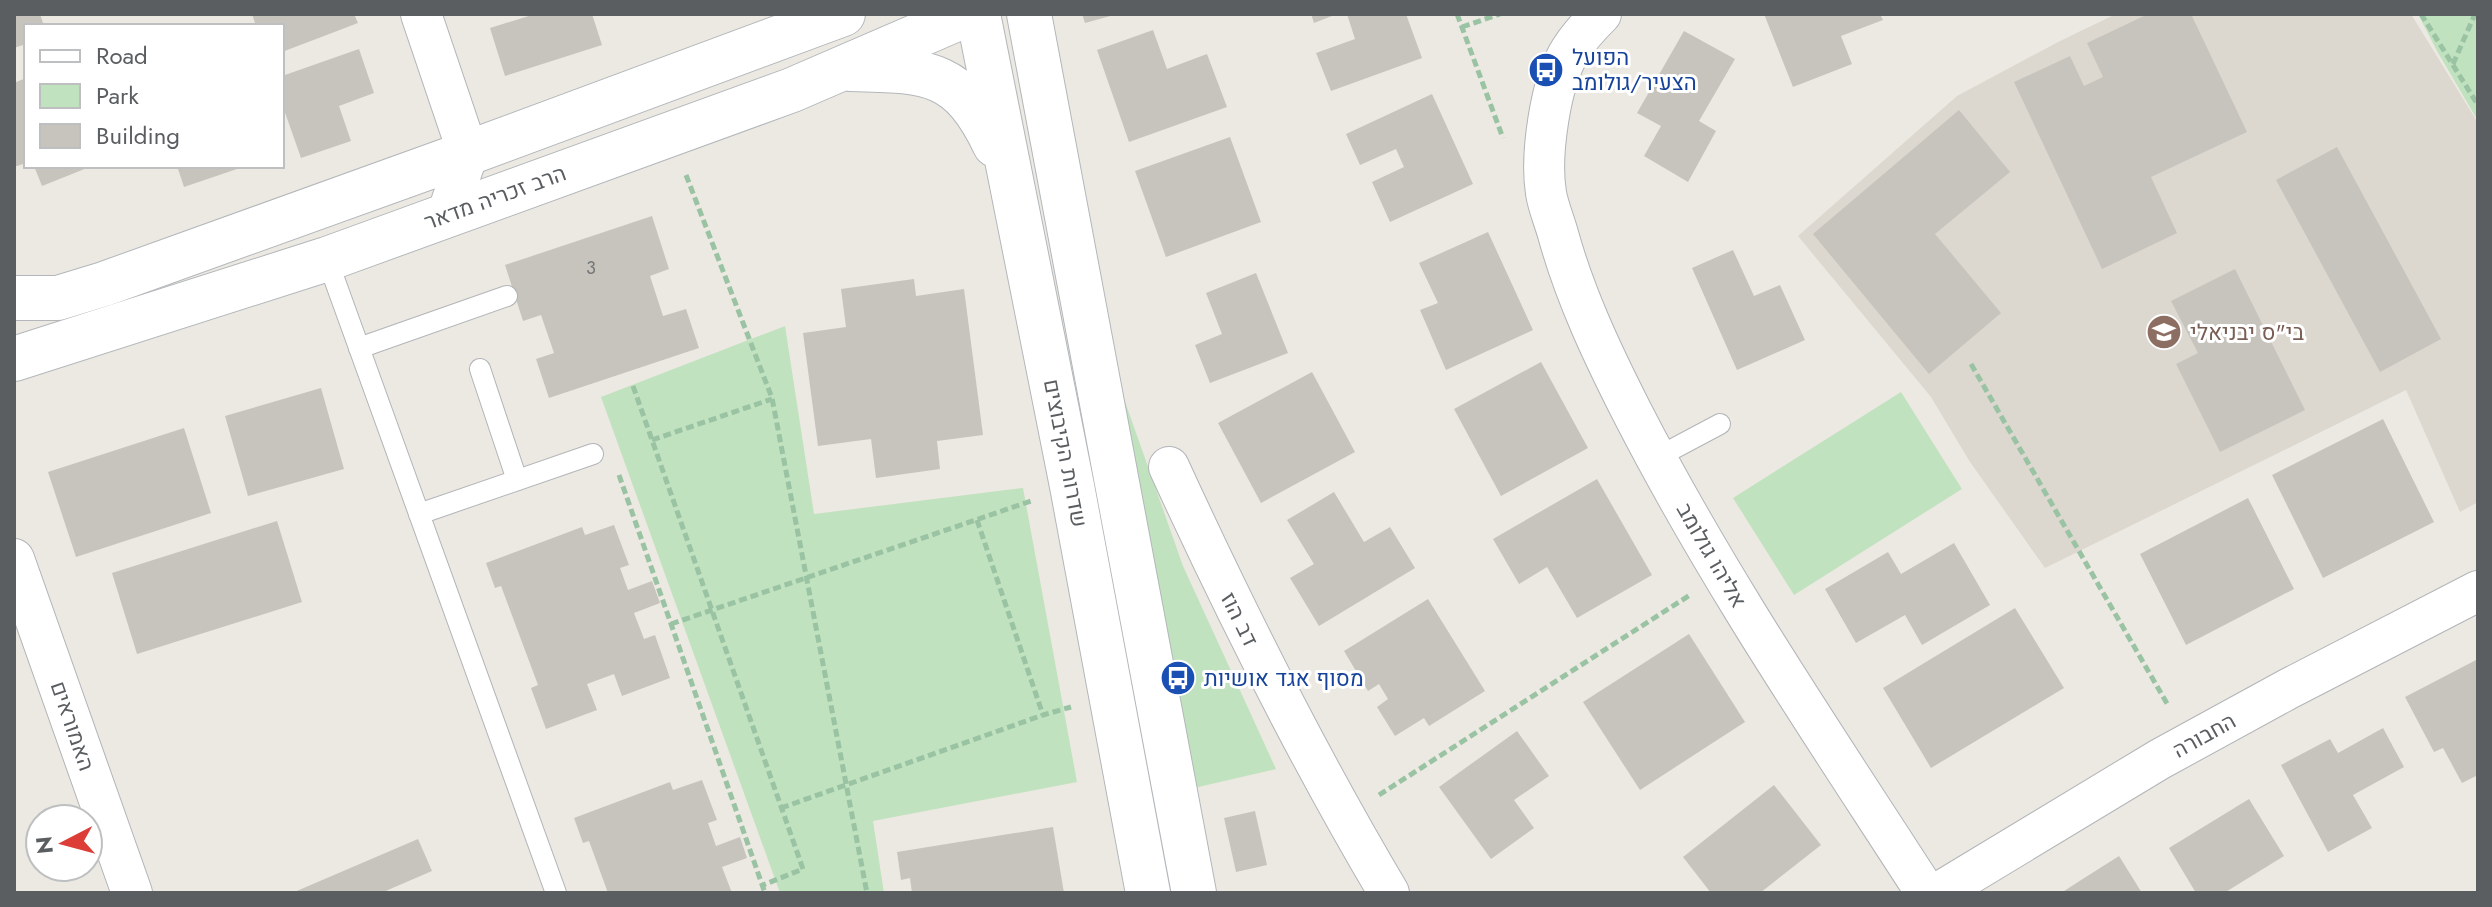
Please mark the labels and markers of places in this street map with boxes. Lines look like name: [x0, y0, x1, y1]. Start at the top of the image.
place label: הפועל הצעיר/גולומב: [1572, 41, 1697, 98]
bus stop icon: הפועל הצעיר/גולומב: [1527, 51, 1565, 89]
school or university icon: בי"ס יבניאלי: [2145, 313, 2183, 351]
place label: בי"ס יבניאלי: [2190, 316, 2304, 348]
bus stop icon: מסוף אגד אושיות: [1159, 659, 1197, 697]
place label: מסוף אגד אושיות: [1204, 662, 1364, 694]

